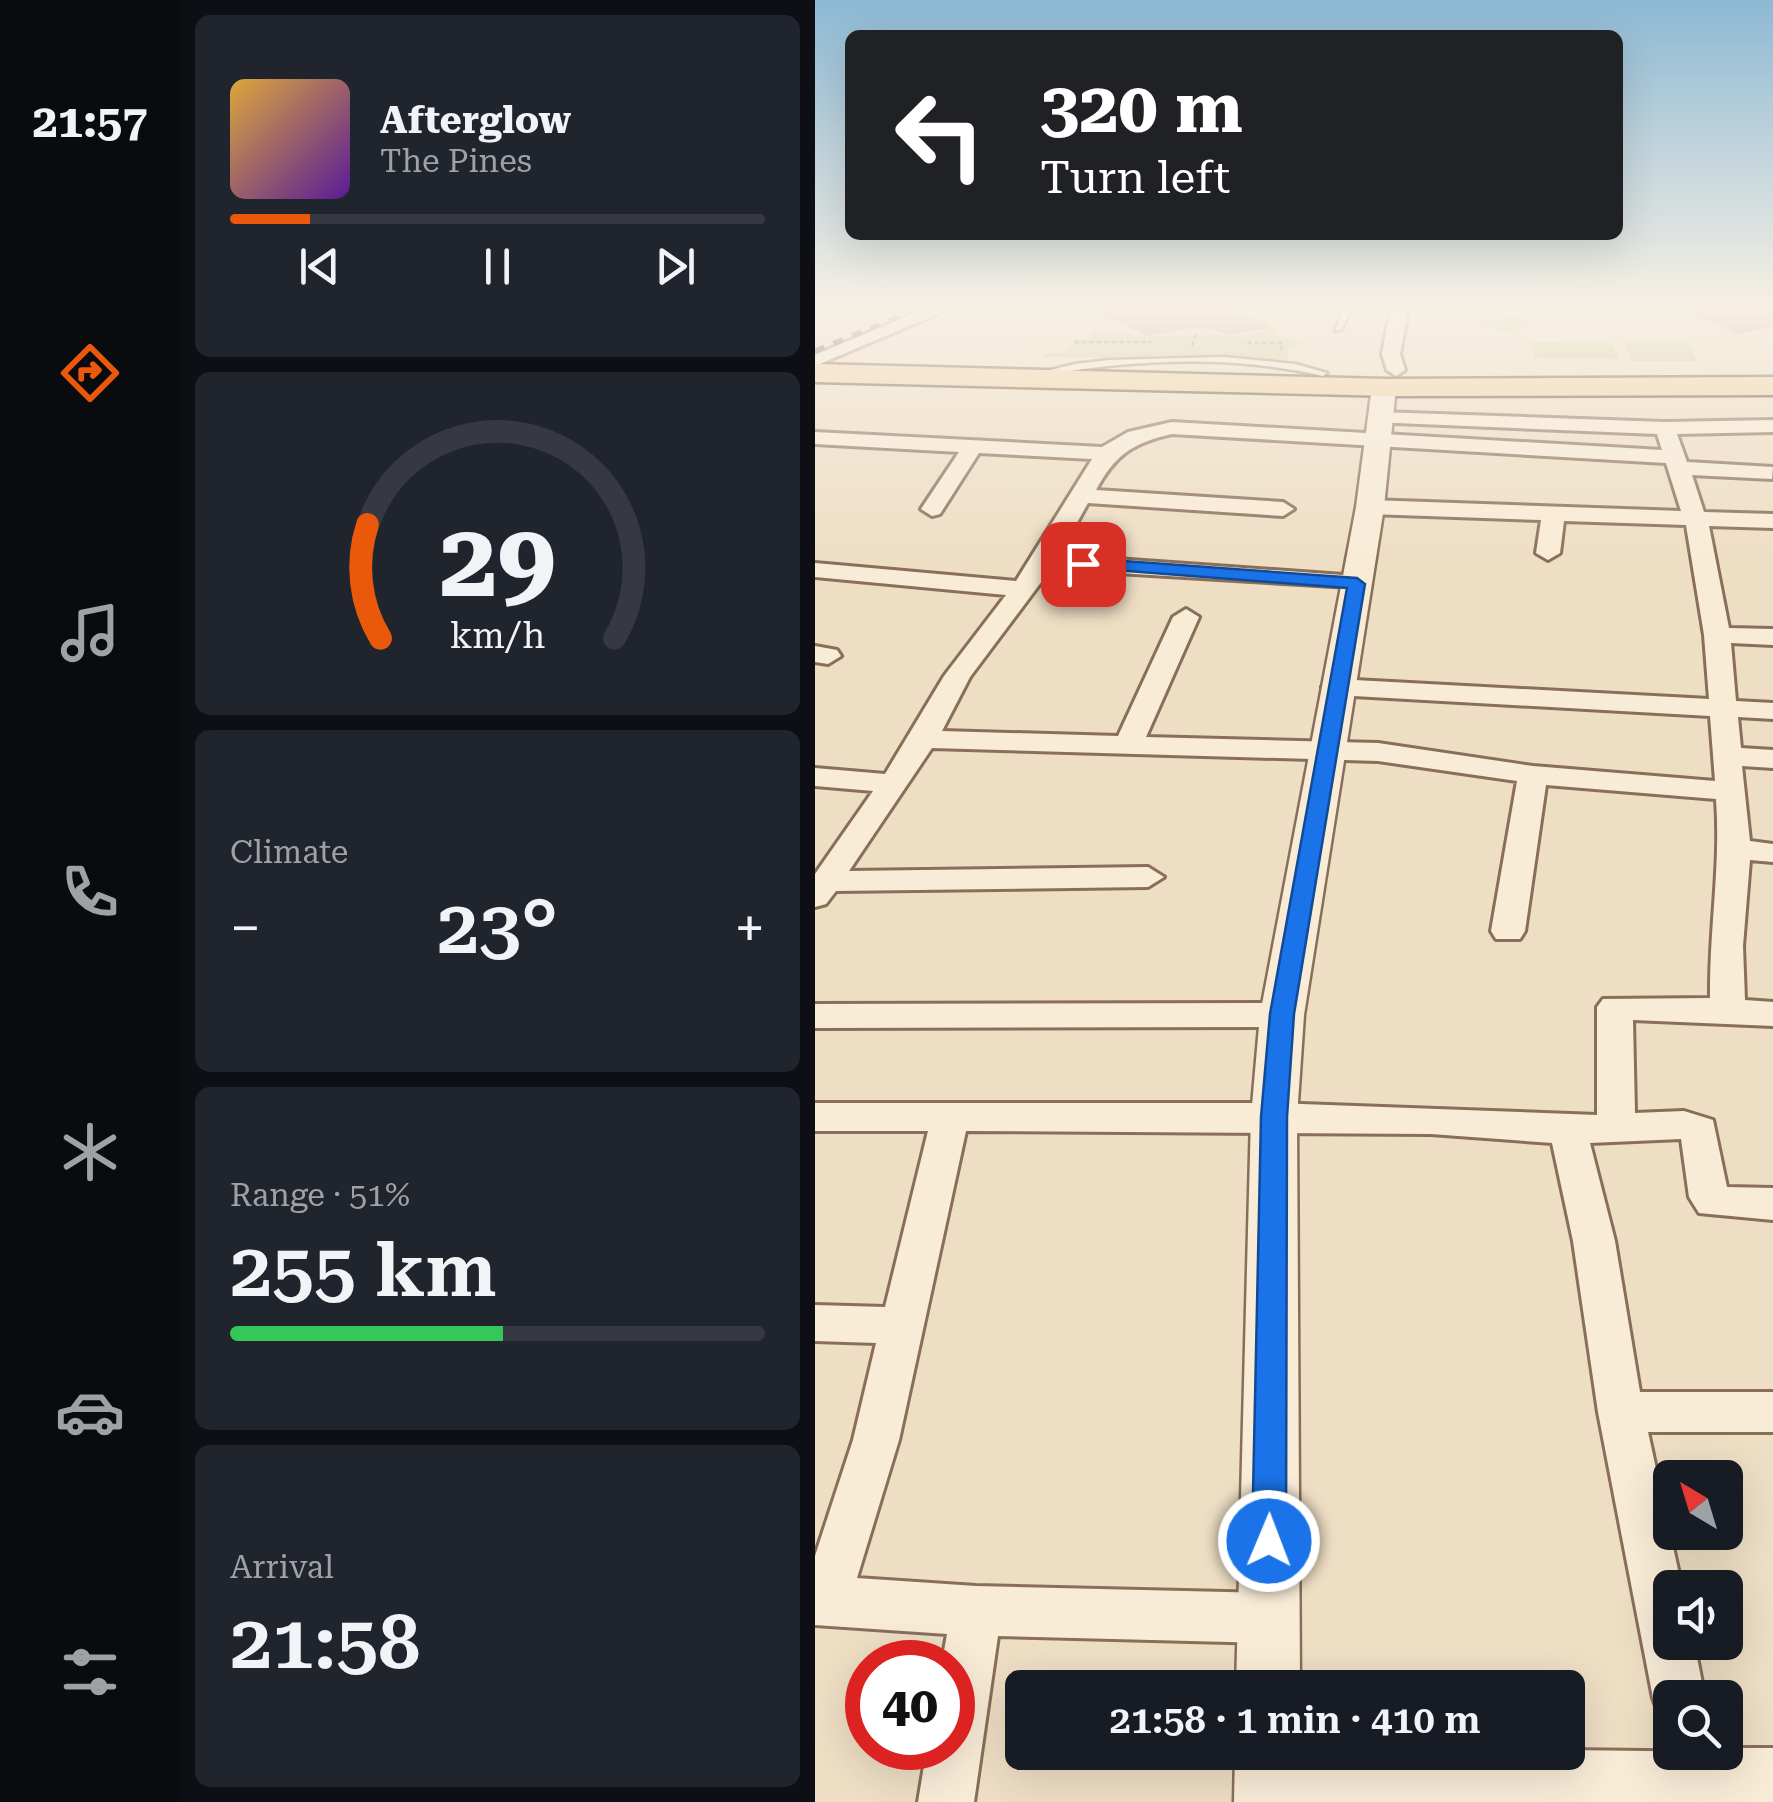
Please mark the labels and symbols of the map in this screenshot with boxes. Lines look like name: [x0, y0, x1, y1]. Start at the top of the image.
pin: [1041, 522, 1126, 607]
north arrow: [1653, 1460, 1743, 1550]
position arrow: [1217, 1489, 1321, 1593]
speed limit sign: 40: [845, 1640, 975, 1770]

